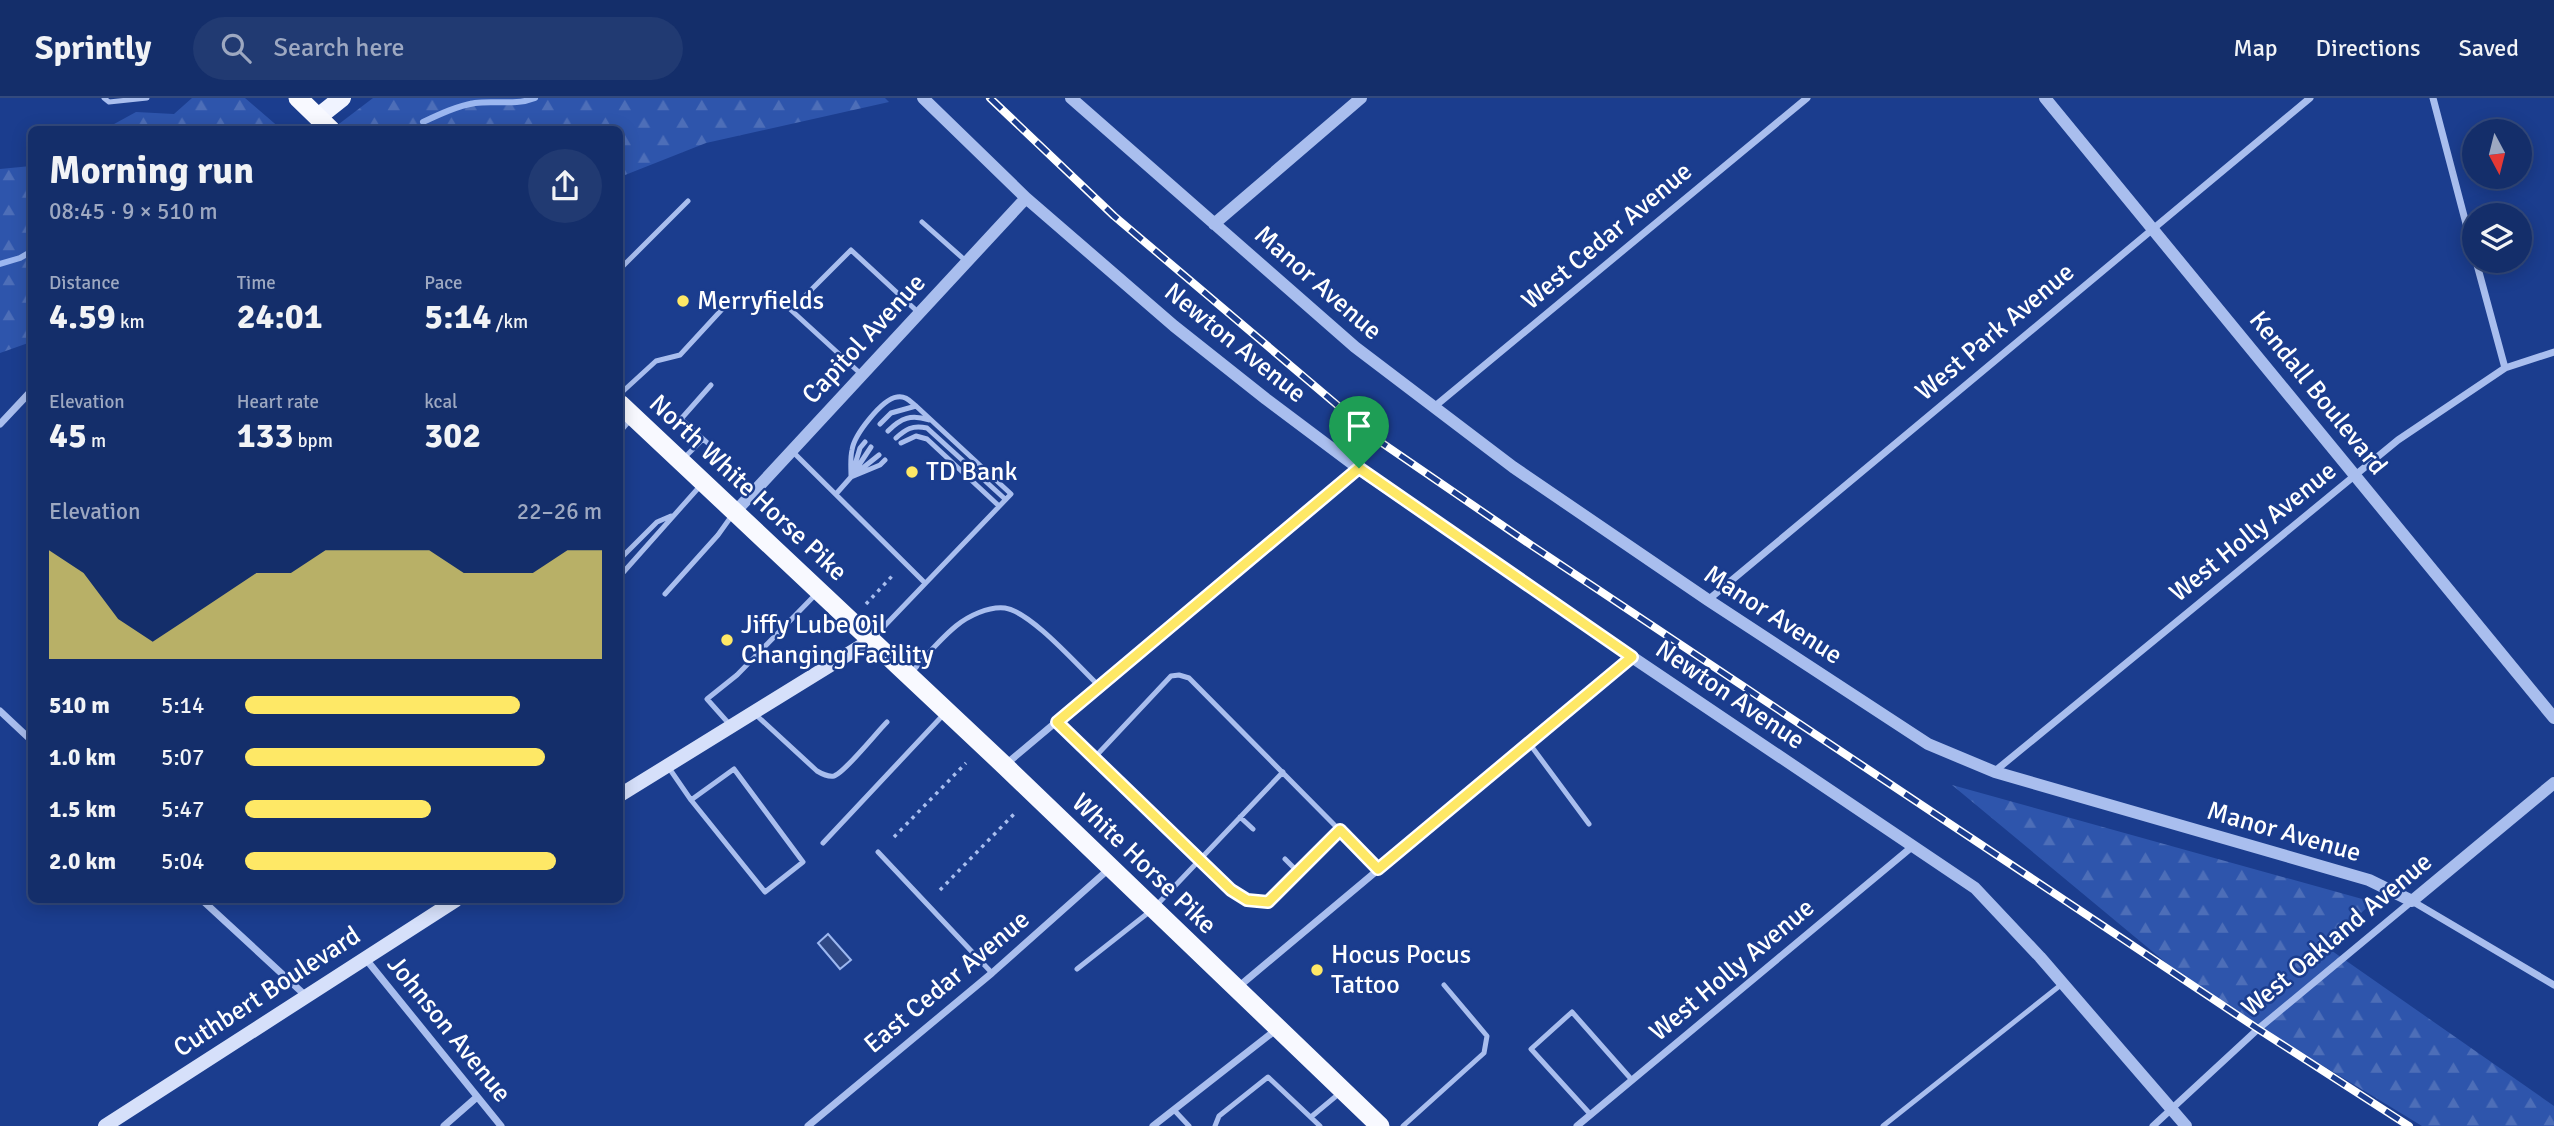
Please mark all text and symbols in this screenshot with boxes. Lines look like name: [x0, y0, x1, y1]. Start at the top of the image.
search box: [193, 17, 683, 80]
text: Sprintly: [35, 28, 151, 69]
icon: search: [217, 29, 255, 67]
text: Search here: [273, 32, 405, 64]
text: Map: [2233, 33, 2278, 63]
text: Directions: [2316, 33, 2421, 63]
text: Saved: [2459, 33, 2519, 63]
north arrow: [2462, 119, 2532, 189]
map controls: [2462, 119, 2532, 273]
text: Morning run: [49, 147, 254, 194]
button: share: [528, 149, 602, 223]
street label: West Cedar Avenue: [1515, 155, 1699, 317]
text: 08:45 · 9 × 510 m: [49, 197, 218, 226]
button: layers: [2462, 203, 2532, 273]
street label: Manor Avenue: [1248, 219, 1388, 347]
street label: West Park Avenue: [1909, 256, 2081, 408]
street label: Capitol Avenue: [796, 267, 932, 411]
text: Distance: [49, 271, 120, 295]
text: Time: [237, 271, 276, 295]
text: Pace: [424, 271, 463, 295]
street label: Newton Avenue: [1158, 276, 1312, 410]
place label: Merryfields: [697, 285, 824, 317]
marker: Merryfields: [675, 293, 691, 309]
text: 4.59: [49, 295, 116, 338]
text: 24:01: [237, 295, 323, 338]
text: 5:14: [424, 295, 491, 338]
street label: Kendall Boulevard: [2242, 305, 2394, 481]
text: km: [116, 310, 145, 334]
text: /km: [491, 310, 528, 334]
street label: North White Horse Pike: [642, 388, 854, 588]
text: Elevation: [49, 390, 125, 414]
text: Heart rate: [237, 390, 319, 414]
text: kcal: [424, 390, 458, 414]
pin: [1329, 396, 1389, 468]
icon: arrive: [1340, 407, 1378, 445]
text: 45: [49, 414, 87, 457]
text: 133: [237, 414, 293, 457]
text: 302: [424, 414, 481, 457]
text: m: [87, 429, 106, 453]
text: bpm: [293, 429, 333, 453]
street label: West Holly Avenue: [2163, 455, 2343, 609]
place label: TD Bank: [926, 456, 1018, 488]
marker: TD Bank: [904, 464, 920, 480]
text: Elevation: [49, 497, 141, 526]
text: 22–26 m: [517, 497, 602, 526]
street label: Manor Avenue: [1698, 558, 1848, 672]
place label: Jiffy Lube Oil Changing Facility: [741, 609, 934, 671]
marker: Jiffy Lube Oil Changing Facility: [719, 632, 735, 648]
street label: Newton Avenue: [1649, 633, 1811, 757]
text: 510 m: [49, 691, 110, 720]
text: 5:14: [161, 691, 204, 720]
text: 1.0 km: [49, 743, 116, 772]
text: 5:07: [161, 743, 204, 772]
street label: White Horse Pike: [1065, 787, 1223, 941]
text: 1.5 km: [49, 795, 116, 824]
text: 5:47: [161, 795, 204, 824]
street label: Manor Avenue: [2203, 795, 2365, 869]
street label: West Oakland Avenue: [2235, 846, 2439, 1024]
text: 2.0 km: [49, 847, 116, 876]
text: 5:04: [161, 847, 204, 876]
street label: West Holly Avenue: [1643, 892, 1821, 1048]
street label: East Cedar Avenue: [858, 904, 1036, 1060]
street label: Cuthbert Boulevard: [168, 920, 366, 1064]
place label: Hocus Pocus Tattoo: [1331, 939, 1471, 1001]
street label: Johnson Avenue: [380, 949, 518, 1109]
marker: Hocus Pocus Tattoo: [1309, 962, 1325, 978]

